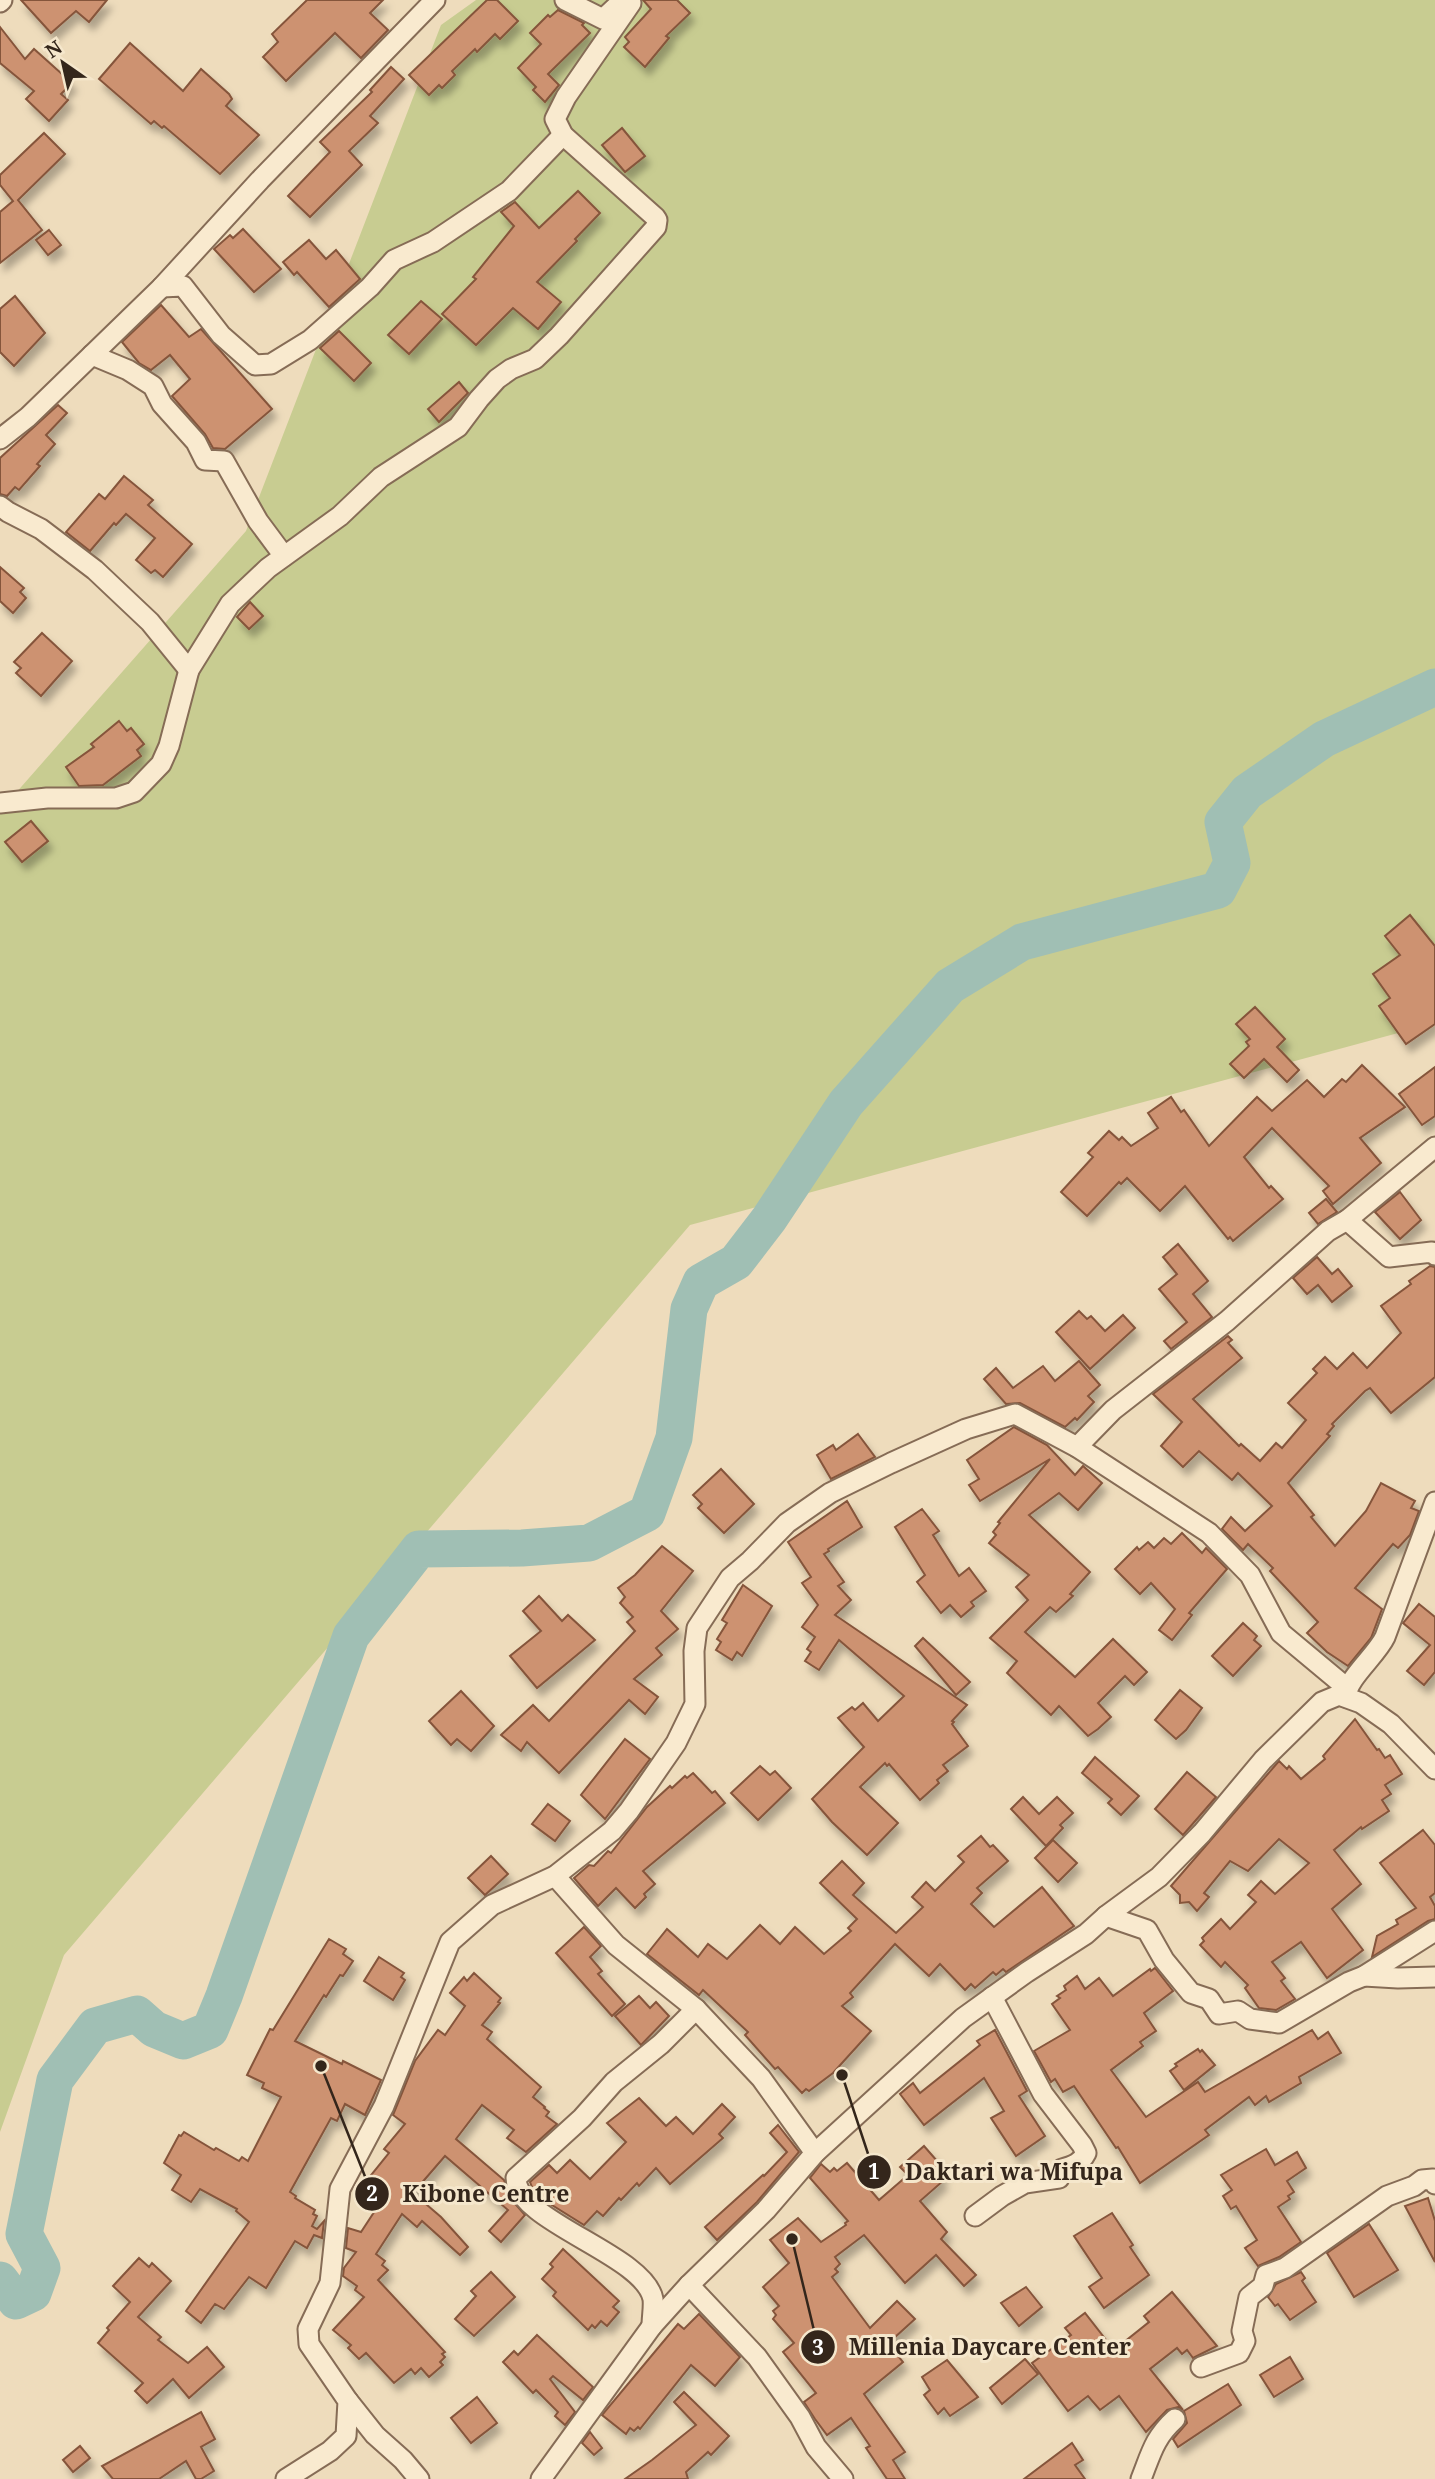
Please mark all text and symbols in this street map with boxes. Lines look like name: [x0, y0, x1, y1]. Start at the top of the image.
north arrow: [28, 28, 98, 98]
text: N: [40, 34, 67, 64]
callout: Daktari wa Mifupa: [856, 2150, 1138, 2194]
text: Daktari wa Mifupa: [905, 2155, 1123, 2187]
text: 1: [868, 2157, 880, 2185]
callout: Kibone Centre: [354, 2172, 584, 2216]
text: Kibone Centre: [403, 2177, 569, 2209]
text: 2: [366, 2179, 378, 2207]
callout: Millenia Daycare Center: [800, 2325, 1145, 2369]
text: Millenia Daycare Center: [849, 2330, 1131, 2362]
text: 3: [812, 2333, 824, 2361]

